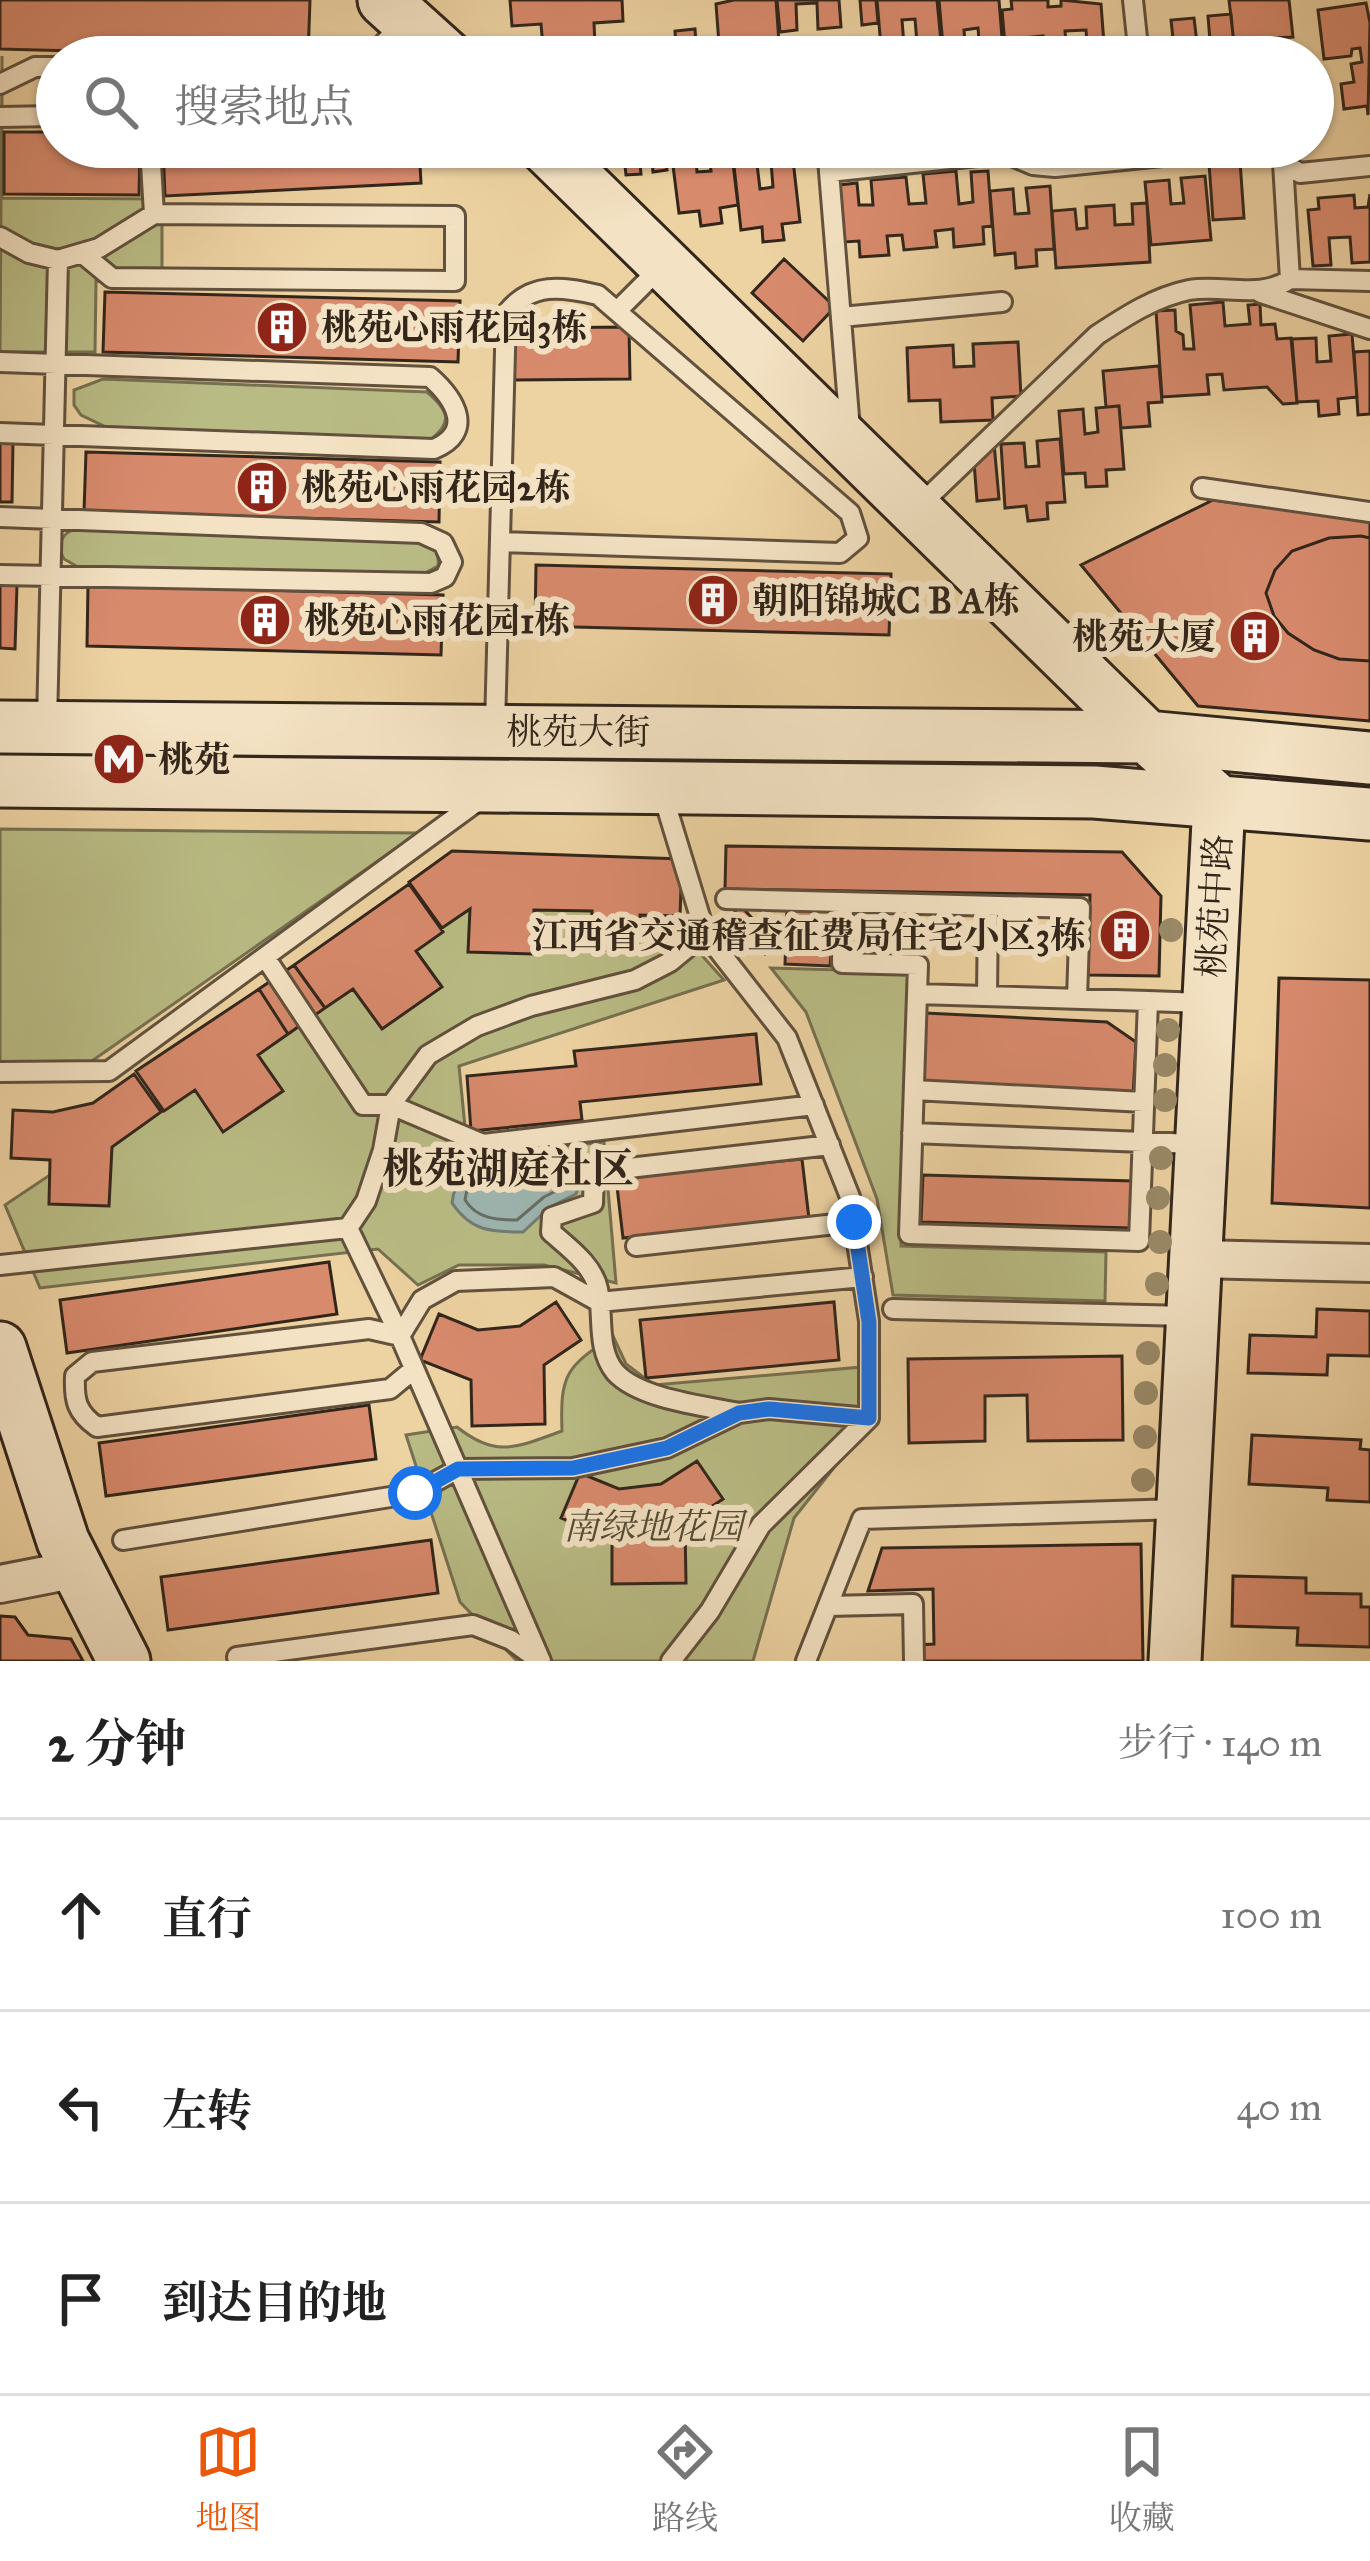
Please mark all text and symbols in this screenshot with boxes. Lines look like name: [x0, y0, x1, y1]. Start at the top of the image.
search box: [36, 36, 1334, 168]
icon: search: [78, 69, 144, 135]
text: 搜索地点: [174, 79, 354, 134]
building icon: 桃苑心雨花园3栋: [254, 299, 310, 355]
place label: 桃苑心雨花园3栋: [321, 306, 587, 350]
building icon: 桃苑心雨花园2栋: [234, 459, 290, 515]
place label: 桃苑心雨花园2栋: [301, 466, 571, 510]
building icon: 朝阳锦城C B A栋: [685, 572, 741, 628]
place label: 朝阳锦城C B A栋: [752, 579, 1020, 623]
building icon: 桃苑心雨花园1栋: [237, 592, 293, 648]
place label: 桃苑心雨花园1栋: [304, 599, 570, 643]
building icon: 桃苑大厦: [1227, 608, 1283, 664]
place label: 桃苑大厦: [1072, 615, 1216, 659]
street label: 桃苑大街: [506, 710, 650, 754]
metro station icon: 桃苑: [91, 731, 147, 787]
place label: 桃苑: [158, 738, 230, 782]
street label: 桃苑中路: [1189, 833, 1241, 979]
building icon: 江西省交通稽查征费局住宅小区3栋: [1097, 907, 1153, 963]
place label: 江西省交通稽查征费局住宅小区3栋: [532, 914, 1086, 958]
district label: 桃苑湖庭社区: [382, 1143, 634, 1195]
route end: [827, 1195, 881, 1249]
route start: [388, 1466, 442, 1520]
park label: 南绿地花园: [563, 1505, 748, 1549]
text: 2 分钟: [48, 1713, 186, 1775]
text: 步行 · 140 m: [1118, 1719, 1322, 1767]
icon: ahead: [48, 1882, 114, 1948]
text: 直行: [162, 1891, 252, 1946]
text: 100 m: [1220, 1891, 1322, 1939]
icon: left: [48, 2074, 114, 2140]
text: 左转: [162, 2083, 252, 2138]
text: 40 m: [1236, 2083, 1322, 2131]
icon: arrive: [48, 2266, 114, 2332]
text: 到达目的地: [162, 2275, 387, 2330]
tab: 地图: [195, 2419, 261, 2538]
tab: 路线: [652, 2419, 718, 2538]
tab: 收藏: [1109, 2419, 1175, 2538]

